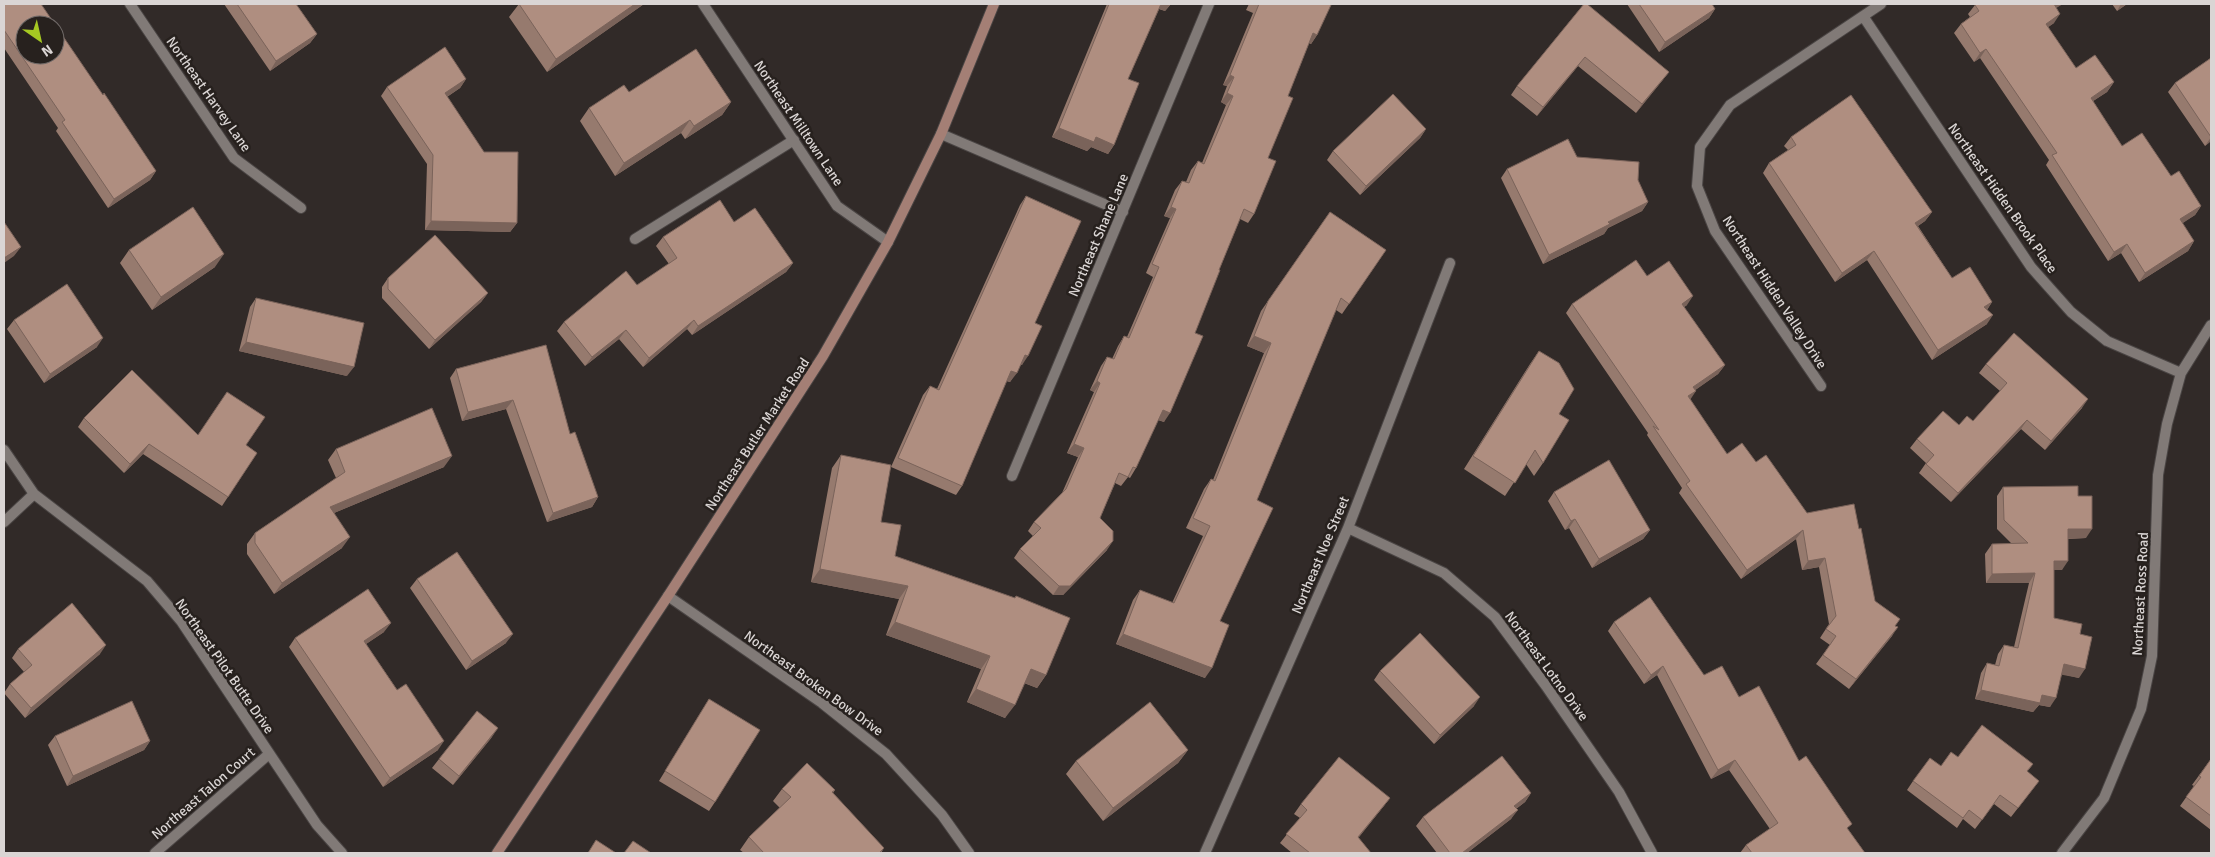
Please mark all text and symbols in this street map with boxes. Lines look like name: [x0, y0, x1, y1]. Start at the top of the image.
north arrow: [15, 15, 65, 65]
street label: Northeast Harvey Lane: [162, 33, 255, 155]
text: N: [38, 41, 56, 60]
street label: Northeast Milltown Lane: [750, 57, 847, 189]
street label: Northeast Hidden Brook Place: [1944, 120, 2061, 277]
street label: Northeast Shane Lane: [1065, 171, 1132, 299]
street label: Northeast Hidden Valley Drive: [1719, 213, 1830, 372]
street label: Northeast Butler Market Road: [702, 355, 813, 514]
street label: Northeast Noe Street: [1288, 494, 1353, 617]
street label: Northeast Ross Road: [2129, 532, 2152, 656]
street label: Northeast Pilot Butte Drive: [171, 595, 278, 737]
street label: Northeast Lotno Drive: [1501, 608, 1592, 724]
street label: Northeast Broken Bow Drive: [741, 627, 887, 740]
street label: Northeast Talon Court: [148, 744, 259, 843]

